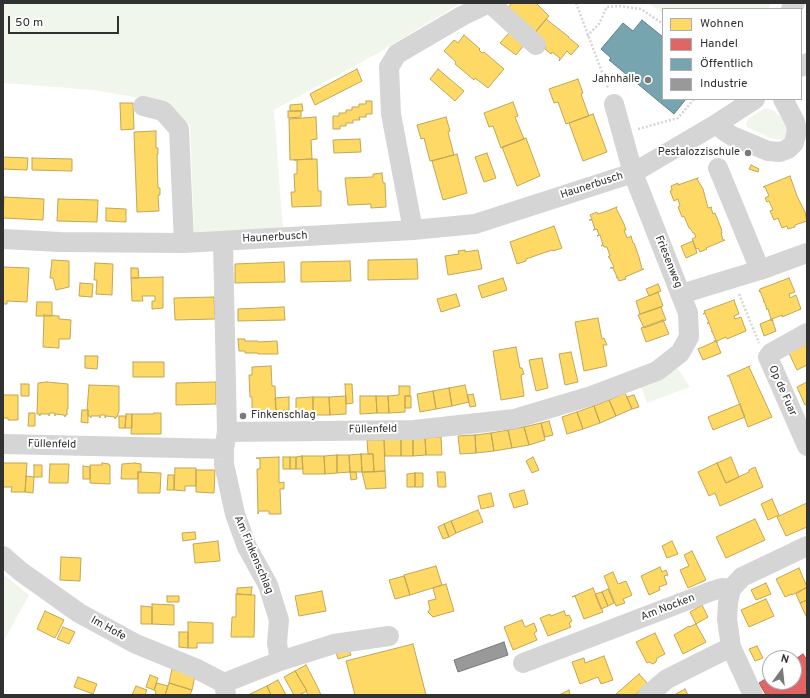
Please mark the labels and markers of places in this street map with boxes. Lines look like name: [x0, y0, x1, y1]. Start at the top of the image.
place label: Jahnhalle: [592, 73, 640, 87]
marker: Jahnhalle: [643, 75, 653, 85]
place label: Pestalozzischule: [658, 146, 740, 160]
marker: Pestalozzischule: [743, 148, 753, 158]
place label: Finkenschlag: [251, 409, 316, 423]
marker: Finkenschlag: [238, 411, 248, 421]

